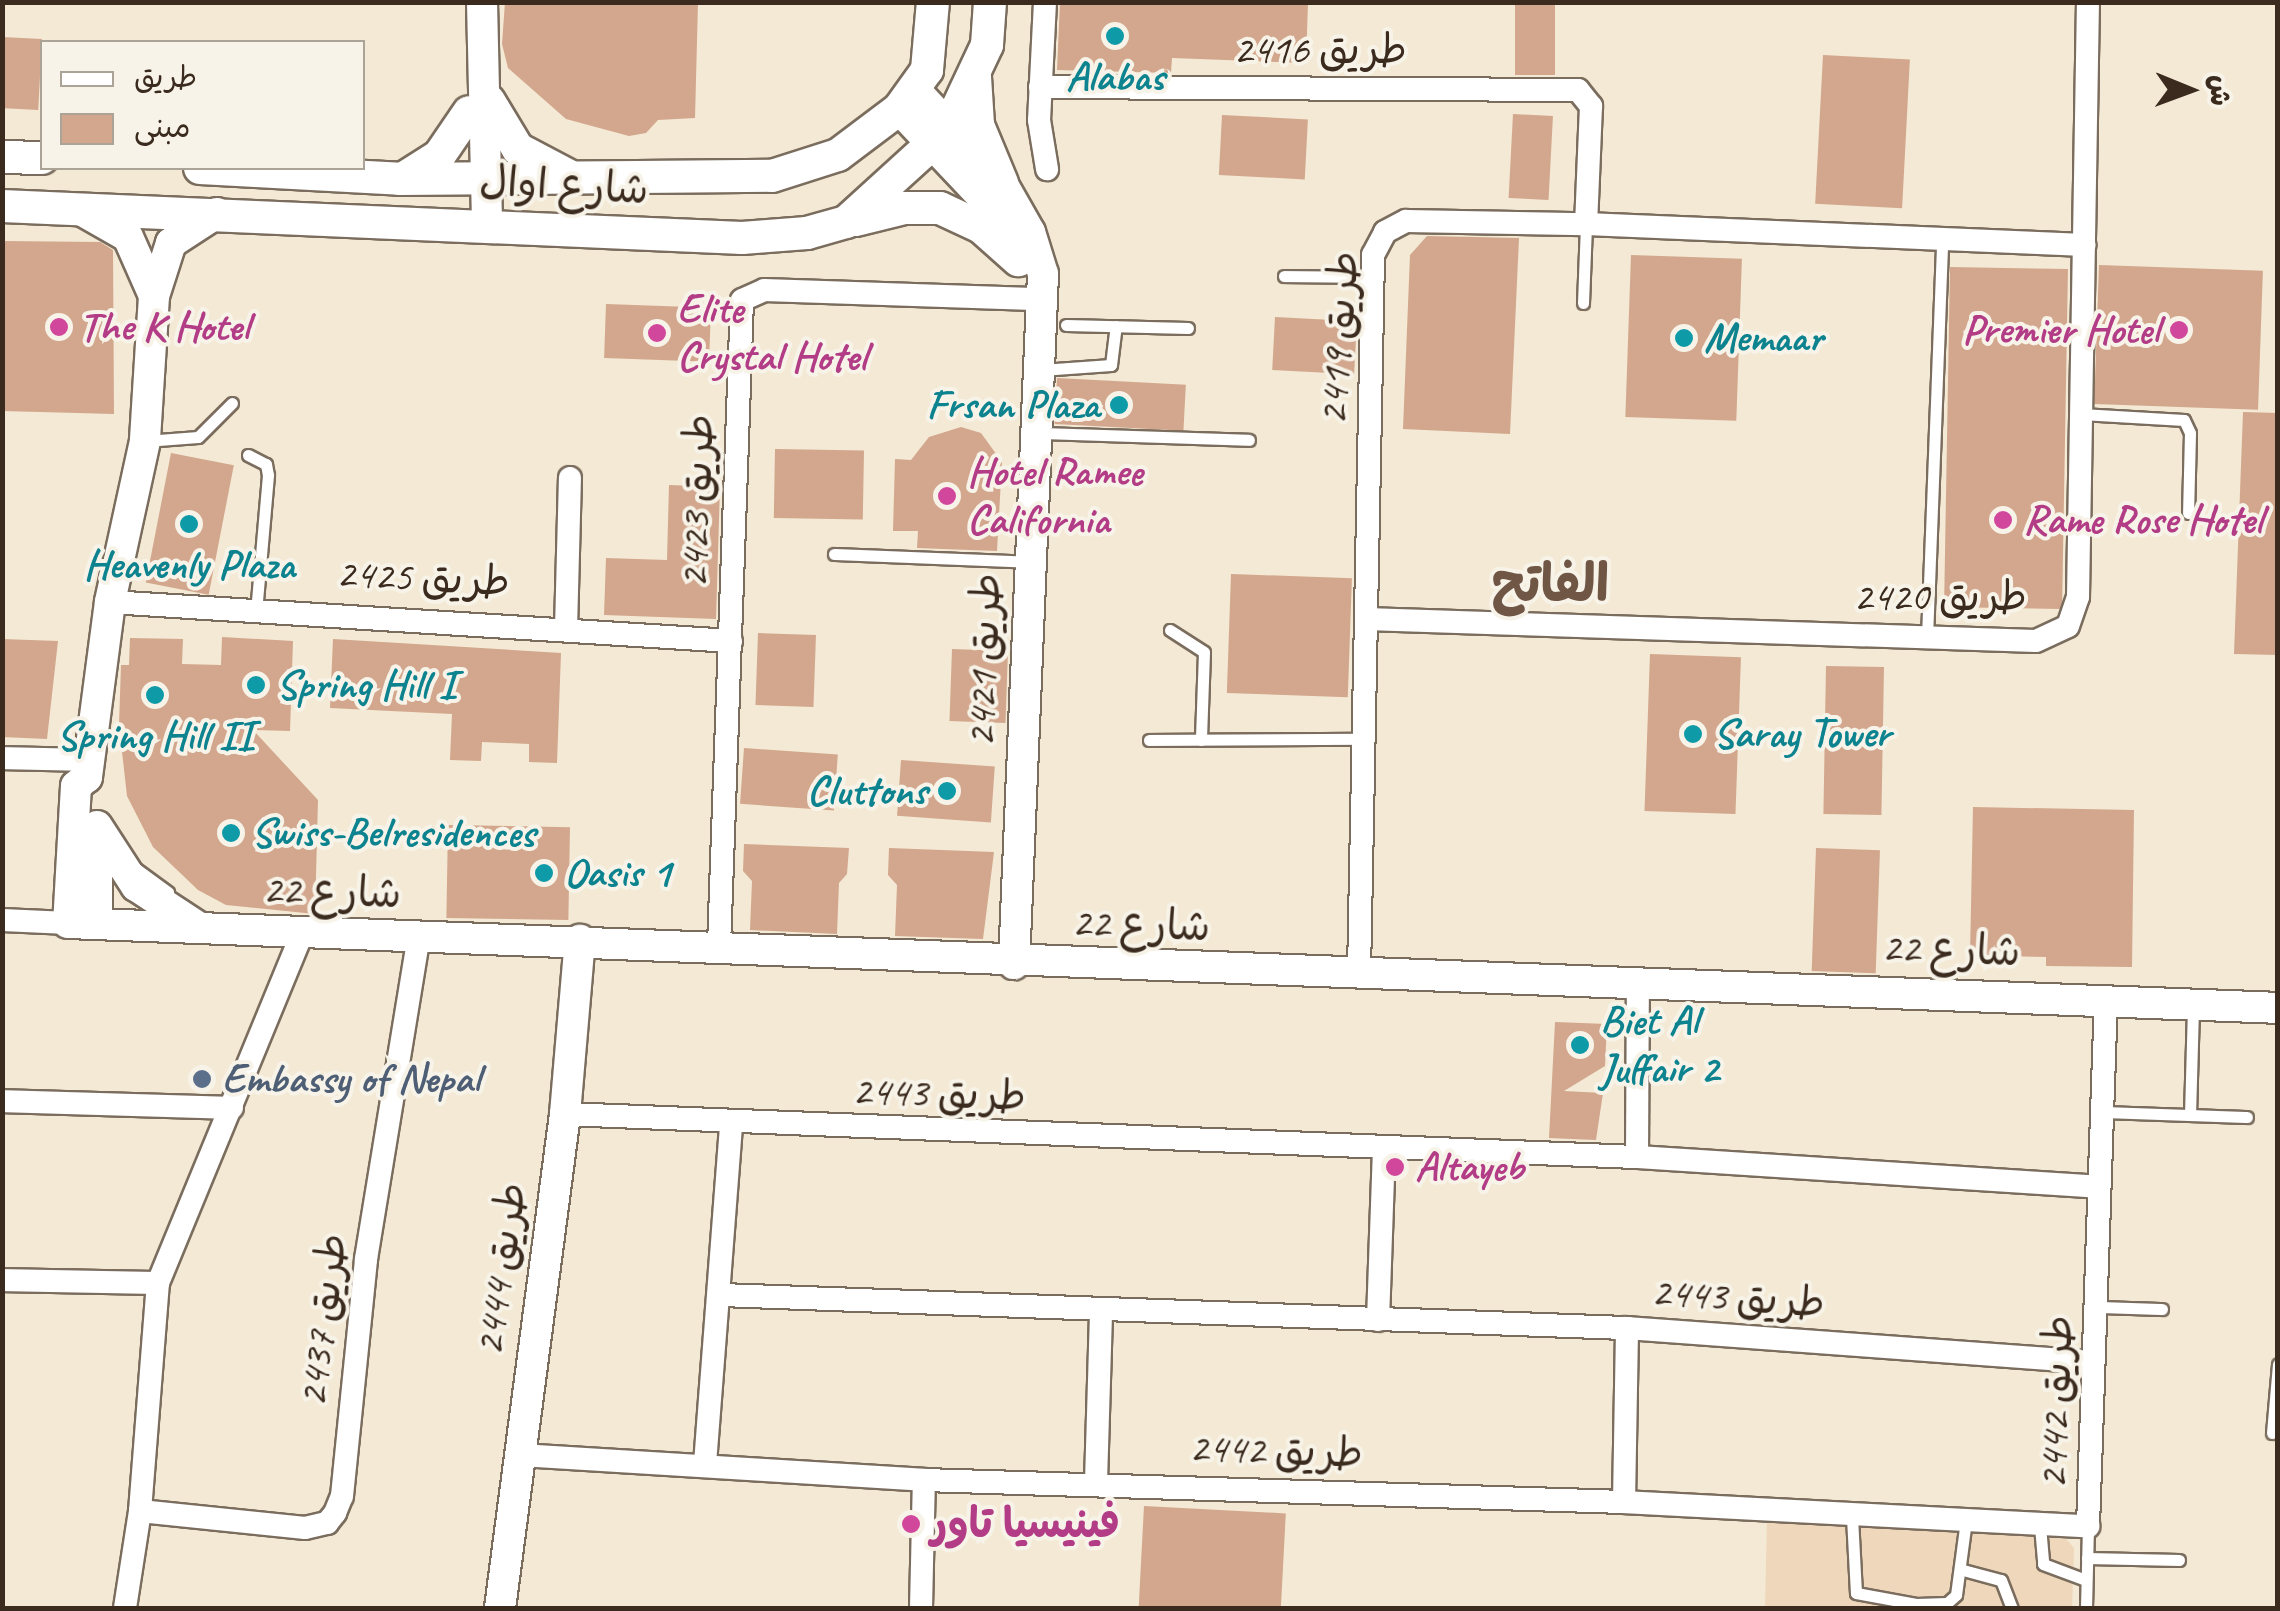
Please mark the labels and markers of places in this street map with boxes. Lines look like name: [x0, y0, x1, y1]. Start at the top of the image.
marker: Alabas: [1104, 25, 1126, 47]
place label: Alabas: [1066, 52, 1164, 102]
place label: Elite Crystal Hotel: [677, 284, 866, 382]
place label: The K Hotel: [79, 302, 249, 352]
place label: Premier Hotel: [1962, 305, 2159, 355]
place label: Memaar: [1704, 313, 1822, 363]
marker: The K Hotel: [48, 316, 70, 338]
marker: Premier Hotel: [2168, 319, 2190, 341]
marker: Elite Crystal Hotel: [646, 322, 668, 344]
marker: Memaar: [1673, 327, 1695, 349]
place label: Frsan Plaza: [925, 380, 1099, 430]
marker: Frsan Plaza: [1108, 394, 1130, 416]
place label: Hotel Ramee California: [967, 447, 1145, 546]
marker: Hotel Ramee California: [936, 485, 958, 507]
place label: Rame Rose Hotel: [2023, 495, 2263, 545]
marker: Rame Rose Hotel: [1992, 509, 2014, 531]
marker: Heavenly Plaza: [178, 513, 200, 535]
place label: Heavenly Plaza: [83, 540, 295, 590]
place label: Spring Hill I: [276, 660, 456, 710]
marker: Spring Hill I: [245, 674, 267, 696]
marker: Spring Hill II: [144, 684, 166, 706]
place label: Saray Tower: [1713, 709, 1890, 759]
place label: Spring Hill II: [56, 711, 254, 761]
marker: Saray Tower: [1682, 723, 1704, 745]
place label: Cluttons: [807, 766, 927, 816]
marker: Cluttons: [936, 780, 958, 802]
place label: Swiss-Belresidences: [251, 808, 535, 858]
marker: Swiss-Belresidences: [220, 822, 242, 844]
place label: Oasis 1: [564, 848, 671, 898]
marker: Oasis 1: [533, 862, 555, 884]
place label: Biet Al Juffair 2: [1600, 996, 1719, 1094]
marker: Biet Al Juffair 2: [1569, 1034, 1591, 1056]
place label: Embassy of Nepal: [222, 1054, 479, 1104]
marker: Embassy of Nepal: [191, 1068, 213, 1090]
place label: Altayeb: [1415, 1142, 1524, 1192]
marker: Altayeb: [1384, 1156, 1406, 1178]
place label: فينيسيا تاور: [931, 1499, 1120, 1549]
marker: فينيسيا تاور: [900, 1513, 922, 1535]

